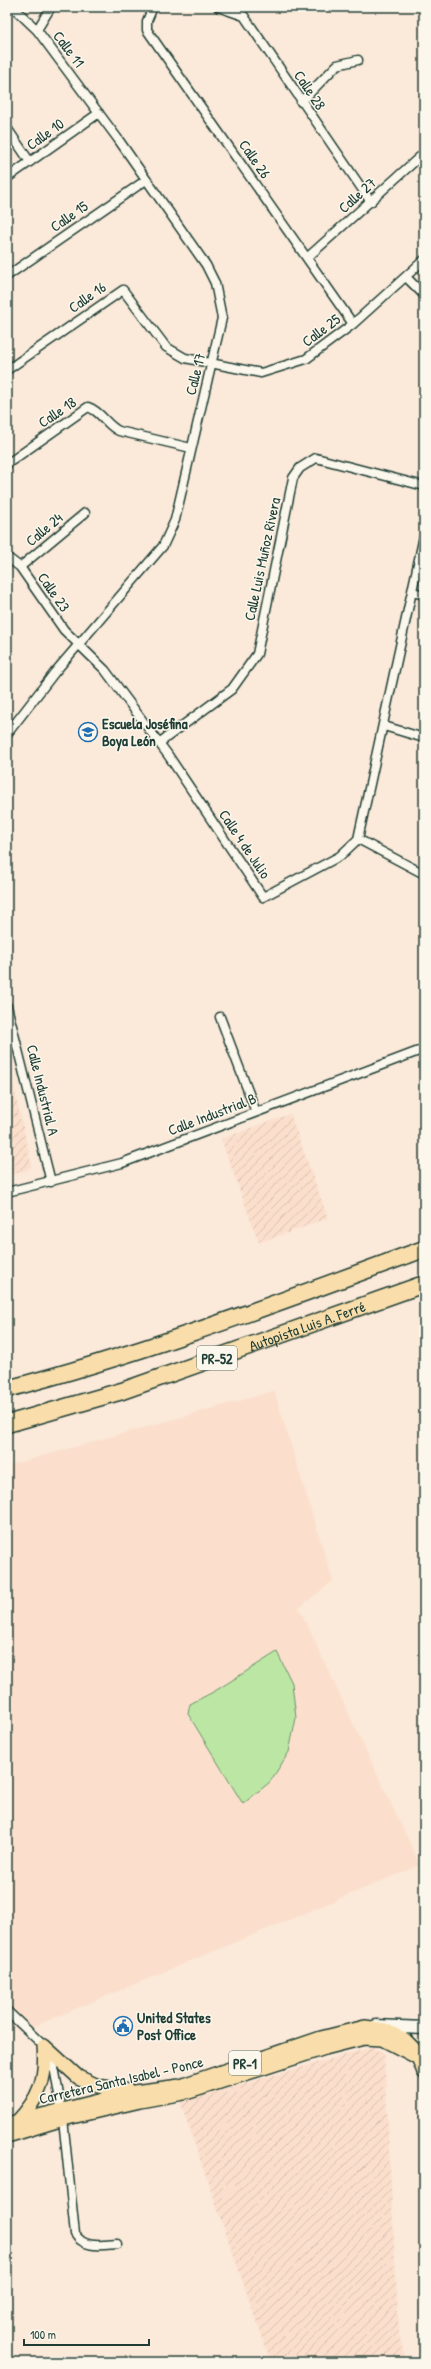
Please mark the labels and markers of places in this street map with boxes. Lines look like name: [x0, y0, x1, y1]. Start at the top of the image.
place label: Escuela Joséfina Boya León: [102, 713, 188, 752]
school or university icon: Escuela Joséfina Boya León: [77, 721, 99, 743]
place label: United States Post Office: [137, 2007, 211, 2045]
public building icon: United States Post Office: [112, 2015, 134, 2037]

